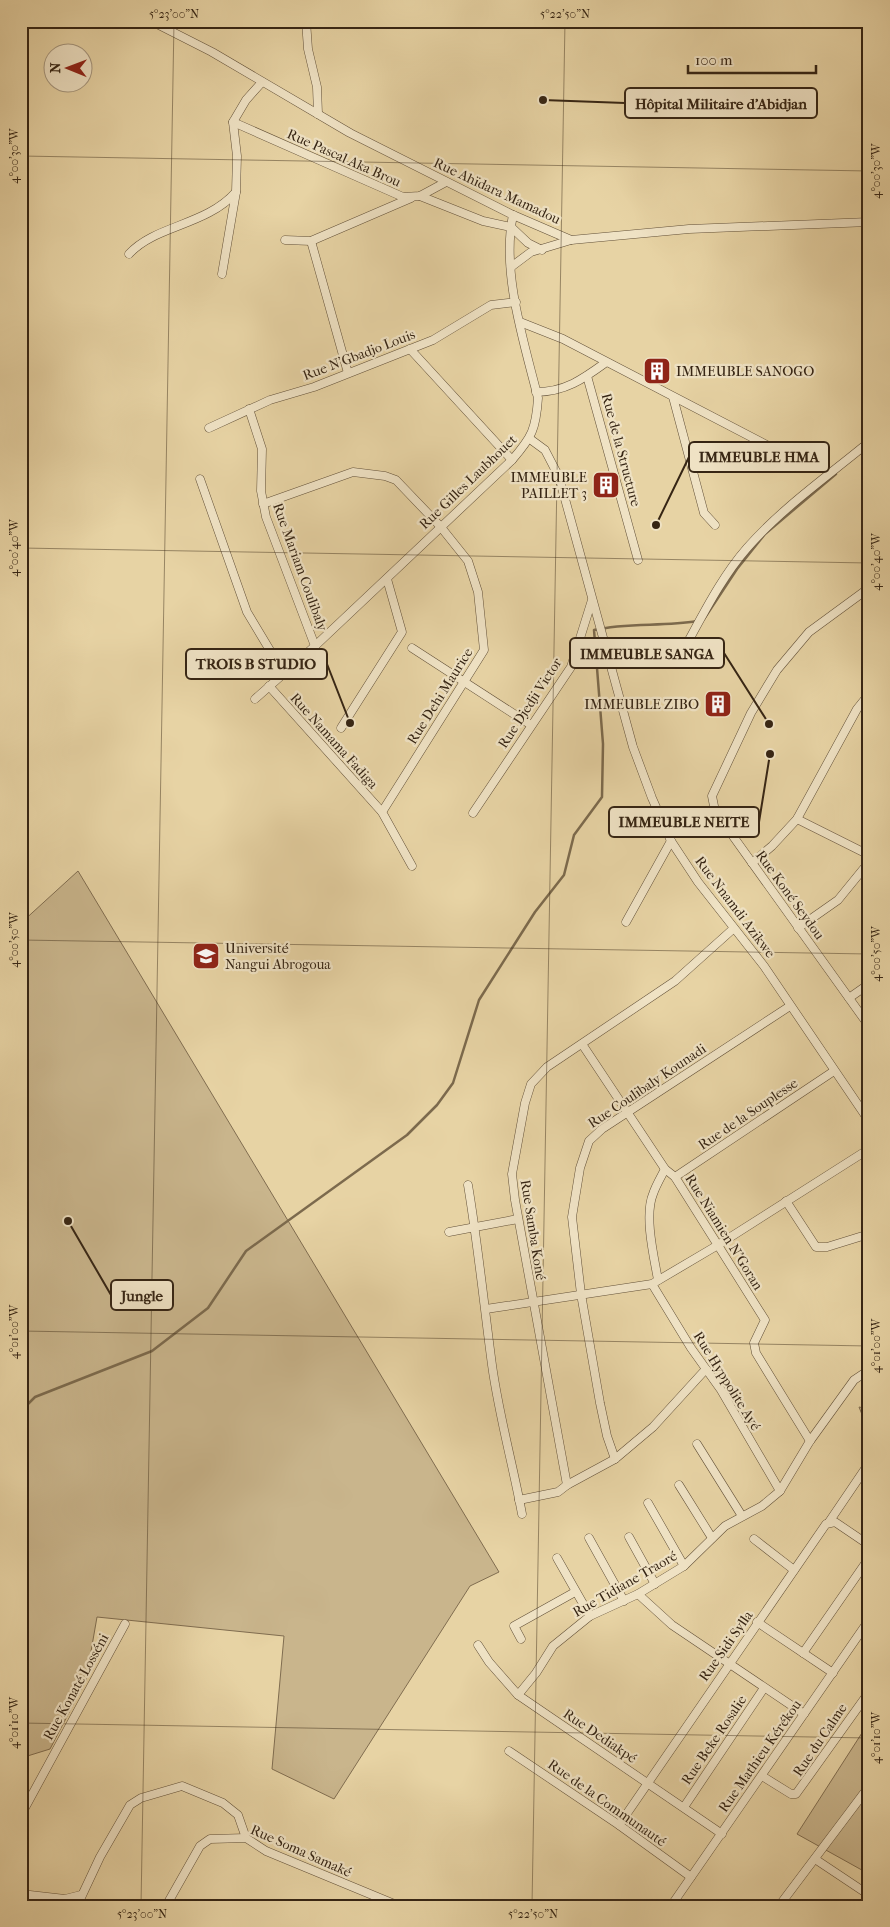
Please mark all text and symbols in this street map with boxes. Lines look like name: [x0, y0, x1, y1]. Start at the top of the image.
text: 5°23'00"N: [149, 7, 199, 21]
text: 5°22'50"N: [540, 7, 590, 21]
north arrow: [42, 42, 92, 92]
scale bar: [688, 42, 815, 74]
text: 100 m: [695, 51, 733, 69]
text: N: [47, 62, 64, 73]
callout: Hôpital Militaire d'Abidjan: [625, 88, 817, 118]
text: Hôpital Militaire d'Abidjan: [635, 95, 807, 113]
street label: Rue Pascal Aka Brou: [284, 125, 404, 191]
text: 4°00'30"W: [7, 127, 21, 184]
text: 4°00'30"W: [869, 142, 883, 199]
street label: Rue Ahïdara Mamadou: [431, 154, 563, 228]
street label: Rue N'Gbadjo Louis: [300, 326, 418, 384]
building icon: IMMEUBLE SANOGO: [642, 356, 672, 386]
place label: IMMEUBLE SANOGO: [676, 363, 814, 380]
street label: Rue de la Structure: [598, 391, 644, 509]
street label: Rue Gilles Laubhouet: [416, 431, 520, 533]
callout: IMMEUBLE HMA: [689, 442, 829, 472]
text: IMMEUBLE HMA: [699, 448, 821, 466]
place label: IMMEUBLE PAILLET 3: [510, 469, 587, 502]
building icon: IMMEUBLE PAILLET 3: [591, 470, 621, 500]
street label: Rue Mariam Coulibaly: [269, 501, 331, 634]
text: 4°00'40"W: [7, 518, 21, 577]
text: 4°00'40"W: [869, 532, 883, 591]
callout: IMMEUBLE SANGA: [570, 638, 724, 668]
street label: Rue Dehi Maurice: [404, 645, 477, 747]
text: IMMEUBLE SANGA: [580, 645, 715, 663]
callout: TROIS B STUDIO: [186, 649, 327, 679]
text: TROIS B STUDIO: [195, 655, 316, 673]
street label: Rue Djedji Victor: [494, 655, 566, 751]
street label: Rue Namama Fadiga: [286, 689, 382, 793]
building icon: IMMEUBLE ZIBO: [703, 689, 733, 719]
place label: IMMEUBLE ZIBO: [584, 696, 699, 713]
callout: IMMEUBLE NEITE: [609, 807, 759, 837]
text: IMMEUBLE NEITE: [619, 813, 750, 831]
street label: Rue Koné Seydou: [752, 847, 828, 943]
street label: Rue Nnamdi Azikwe: [691, 853, 779, 961]
text: 4°00'50"W: [7, 911, 21, 968]
text: 4°00'50"W: [869, 925, 883, 982]
place label: Université Nangui Abrogoua: [225, 940, 331, 973]
school or university icon: Université Nangui Abrogoua: [191, 941, 221, 971]
street label: Rue Coulibaly Kounadi: [585, 1040, 709, 1132]
street label: Rue de la Souplesse: [695, 1074, 801, 1154]
street label: Rue Niamien N'Goran: [681, 1171, 767, 1293]
street label: Rue Samba Koné: [517, 1178, 549, 1282]
callout: Jungle: [111, 1280, 173, 1310]
text: Jungle: [119, 1287, 164, 1305]
text: 4°01'00"W: [7, 1304, 21, 1359]
text: 4°01'00"W: [869, 1318, 883, 1373]
street label: Rue Hyppolite Ayé: [690, 1328, 764, 1434]
street label: Rue Tidiane Traoré: [570, 1547, 680, 1621]
street label: Rue Sidi Sylla: [695, 1607, 757, 1685]
street label: Rue Konaté Losséni: [40, 1631, 112, 1743]
street label: Rue Beke Rosalie: [678, 1692, 750, 1788]
text: 4°01'10"W: [7, 1696, 21, 1749]
street label: Rue Mathieu Kérékou: [715, 1697, 805, 1815]
street label: Rue du Calme: [789, 1700, 851, 1780]
street label: Rue Dediakpé: [560, 1705, 640, 1767]
text: 4°01'10"W: [869, 1711, 883, 1764]
street label: Rue de la Communauté: [545, 1756, 669, 1850]
street label: Rue Soma Samaké: [248, 1821, 354, 1881]
text: 5°23'00"N: [117, 1907, 167, 1921]
text: 5°22'50"N: [508, 1907, 558, 1921]

